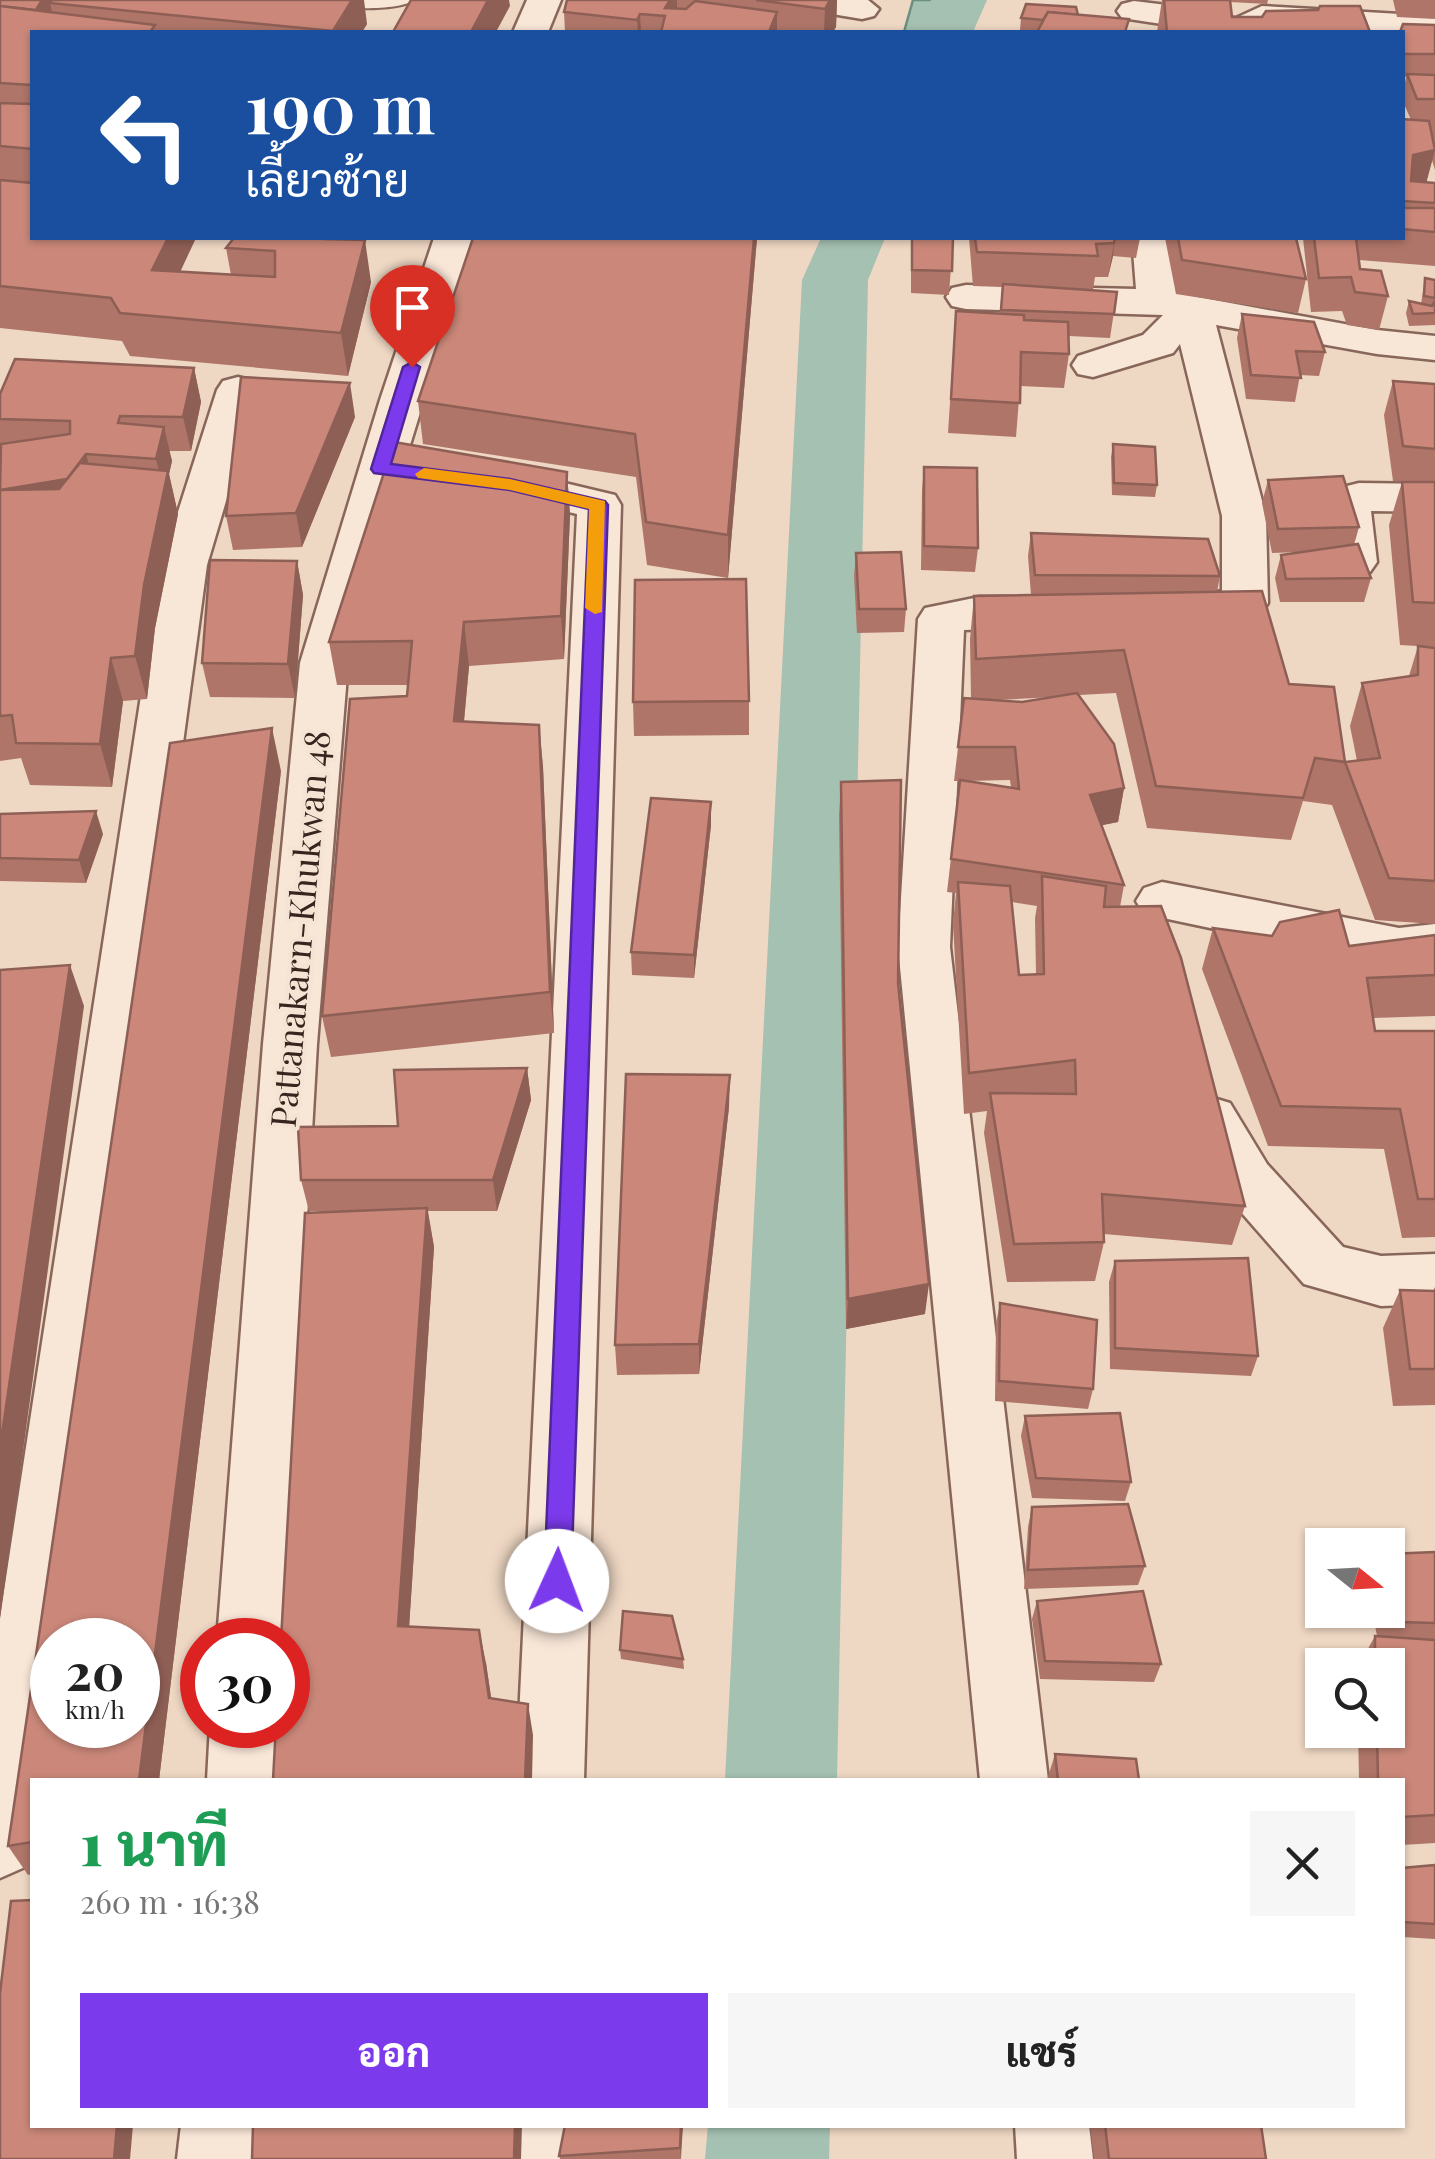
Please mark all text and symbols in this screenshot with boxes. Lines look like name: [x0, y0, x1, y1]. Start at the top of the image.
text: 190 m: [245, 58, 435, 152]
icon: left: [80, 70, 210, 200]
text: เลี้ยวซ้าย: [245, 148, 409, 208]
pin: [370, 265, 455, 368]
icon: arrive: [385, 280, 440, 335]
street label: Pattanakarn-Khukwan 48: [258, 728, 339, 1129]
north arrow: [1305, 1528, 1405, 1628]
map controls: [1305, 1528, 1405, 1748]
position arrow: [505, 1529, 609, 1633]
speed limit sign: 30: [180, 1618, 310, 1748]
text: 20: [66, 1637, 124, 1704]
button: search: [1305, 1648, 1405, 1748]
text: km/h: [65, 1692, 125, 1725]
text: 1 นาที: [80, 1801, 228, 1881]
button: close: [1250, 1811, 1355, 1916]
text: 260 m · 16:38: [80, 1879, 260, 1922]
button: ออก: [80, 1993, 708, 2108]
button: แชร์: [728, 1993, 1355, 2108]

